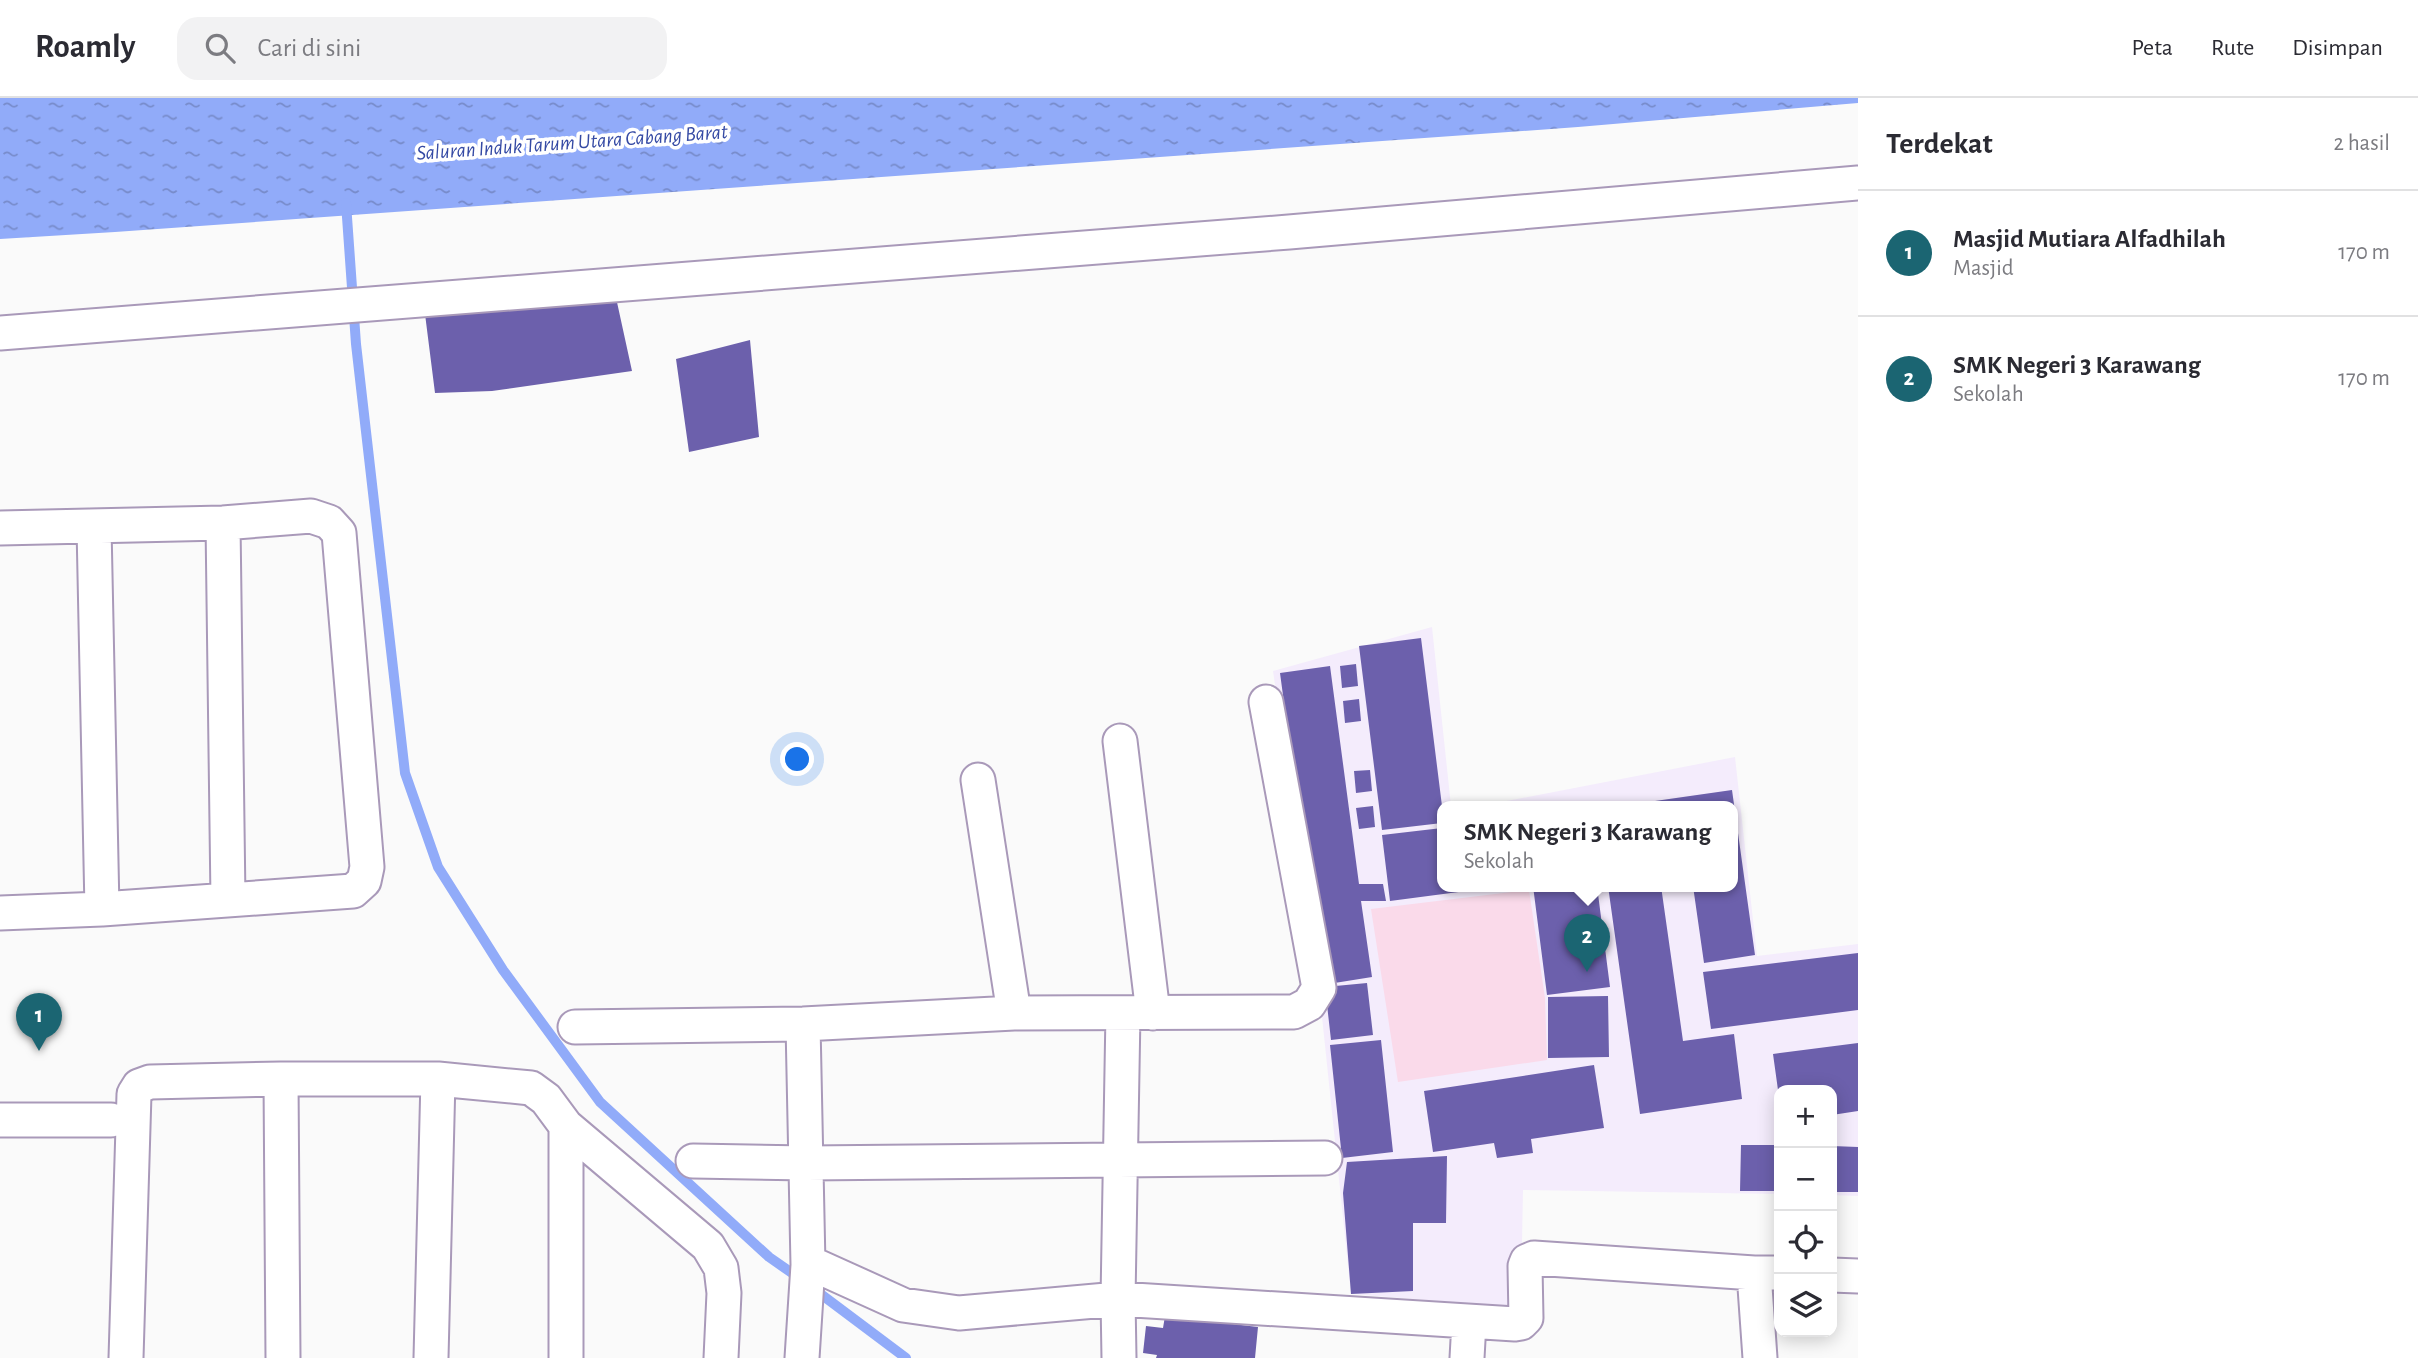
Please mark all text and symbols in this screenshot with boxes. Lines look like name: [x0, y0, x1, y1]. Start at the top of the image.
search box: [177, 17, 667, 80]
icon: search: [201, 29, 239, 67]
text: Roamly: [35, 31, 135, 64]
text: Cari di sini: [257, 35, 361, 61]
text: Peta: [2132, 36, 2173, 60]
text: Rute: [2211, 36, 2254, 60]
text: Disimpan: [2292, 36, 2383, 60]
water label: Saluran Induk Tarum Utara Cabang Barat: [416, 121, 728, 164]
text: Terdekat: [1886, 129, 1993, 159]
text: 2 hasil: [2333, 132, 2390, 155]
text: Masjid Mutiara Alfadhilah: [1953, 226, 2226, 252]
text: 1: [1905, 241, 1913, 264]
text: 170 m: [2338, 241, 2390, 264]
text: Masjid: [1953, 257, 2014, 280]
text: SMK Negeri 3 Karawang: [1953, 352, 2201, 378]
text: 2: [1904, 367, 1914, 390]
text: 170 m: [2338, 367, 2390, 390]
text: Sekolah: [1953, 383, 2024, 406]
your location: [780, 742, 814, 776]
popup: [1437, 801, 1738, 892]
text: SMK Negeri 3 Karawang: [1464, 819, 1711, 845]
text: Sekolah: [1464, 850, 1534, 873]
pin: 2: [1564, 914, 1610, 972]
pin: 1: [16, 993, 62, 1051]
map controls: [1774, 1085, 1837, 1337]
button: +: [1774, 1085, 1837, 1148]
button: −: [1774, 1148, 1837, 1211]
button: locate: [1774, 1211, 1837, 1274]
button: layers: [1774, 1274, 1837, 1337]

